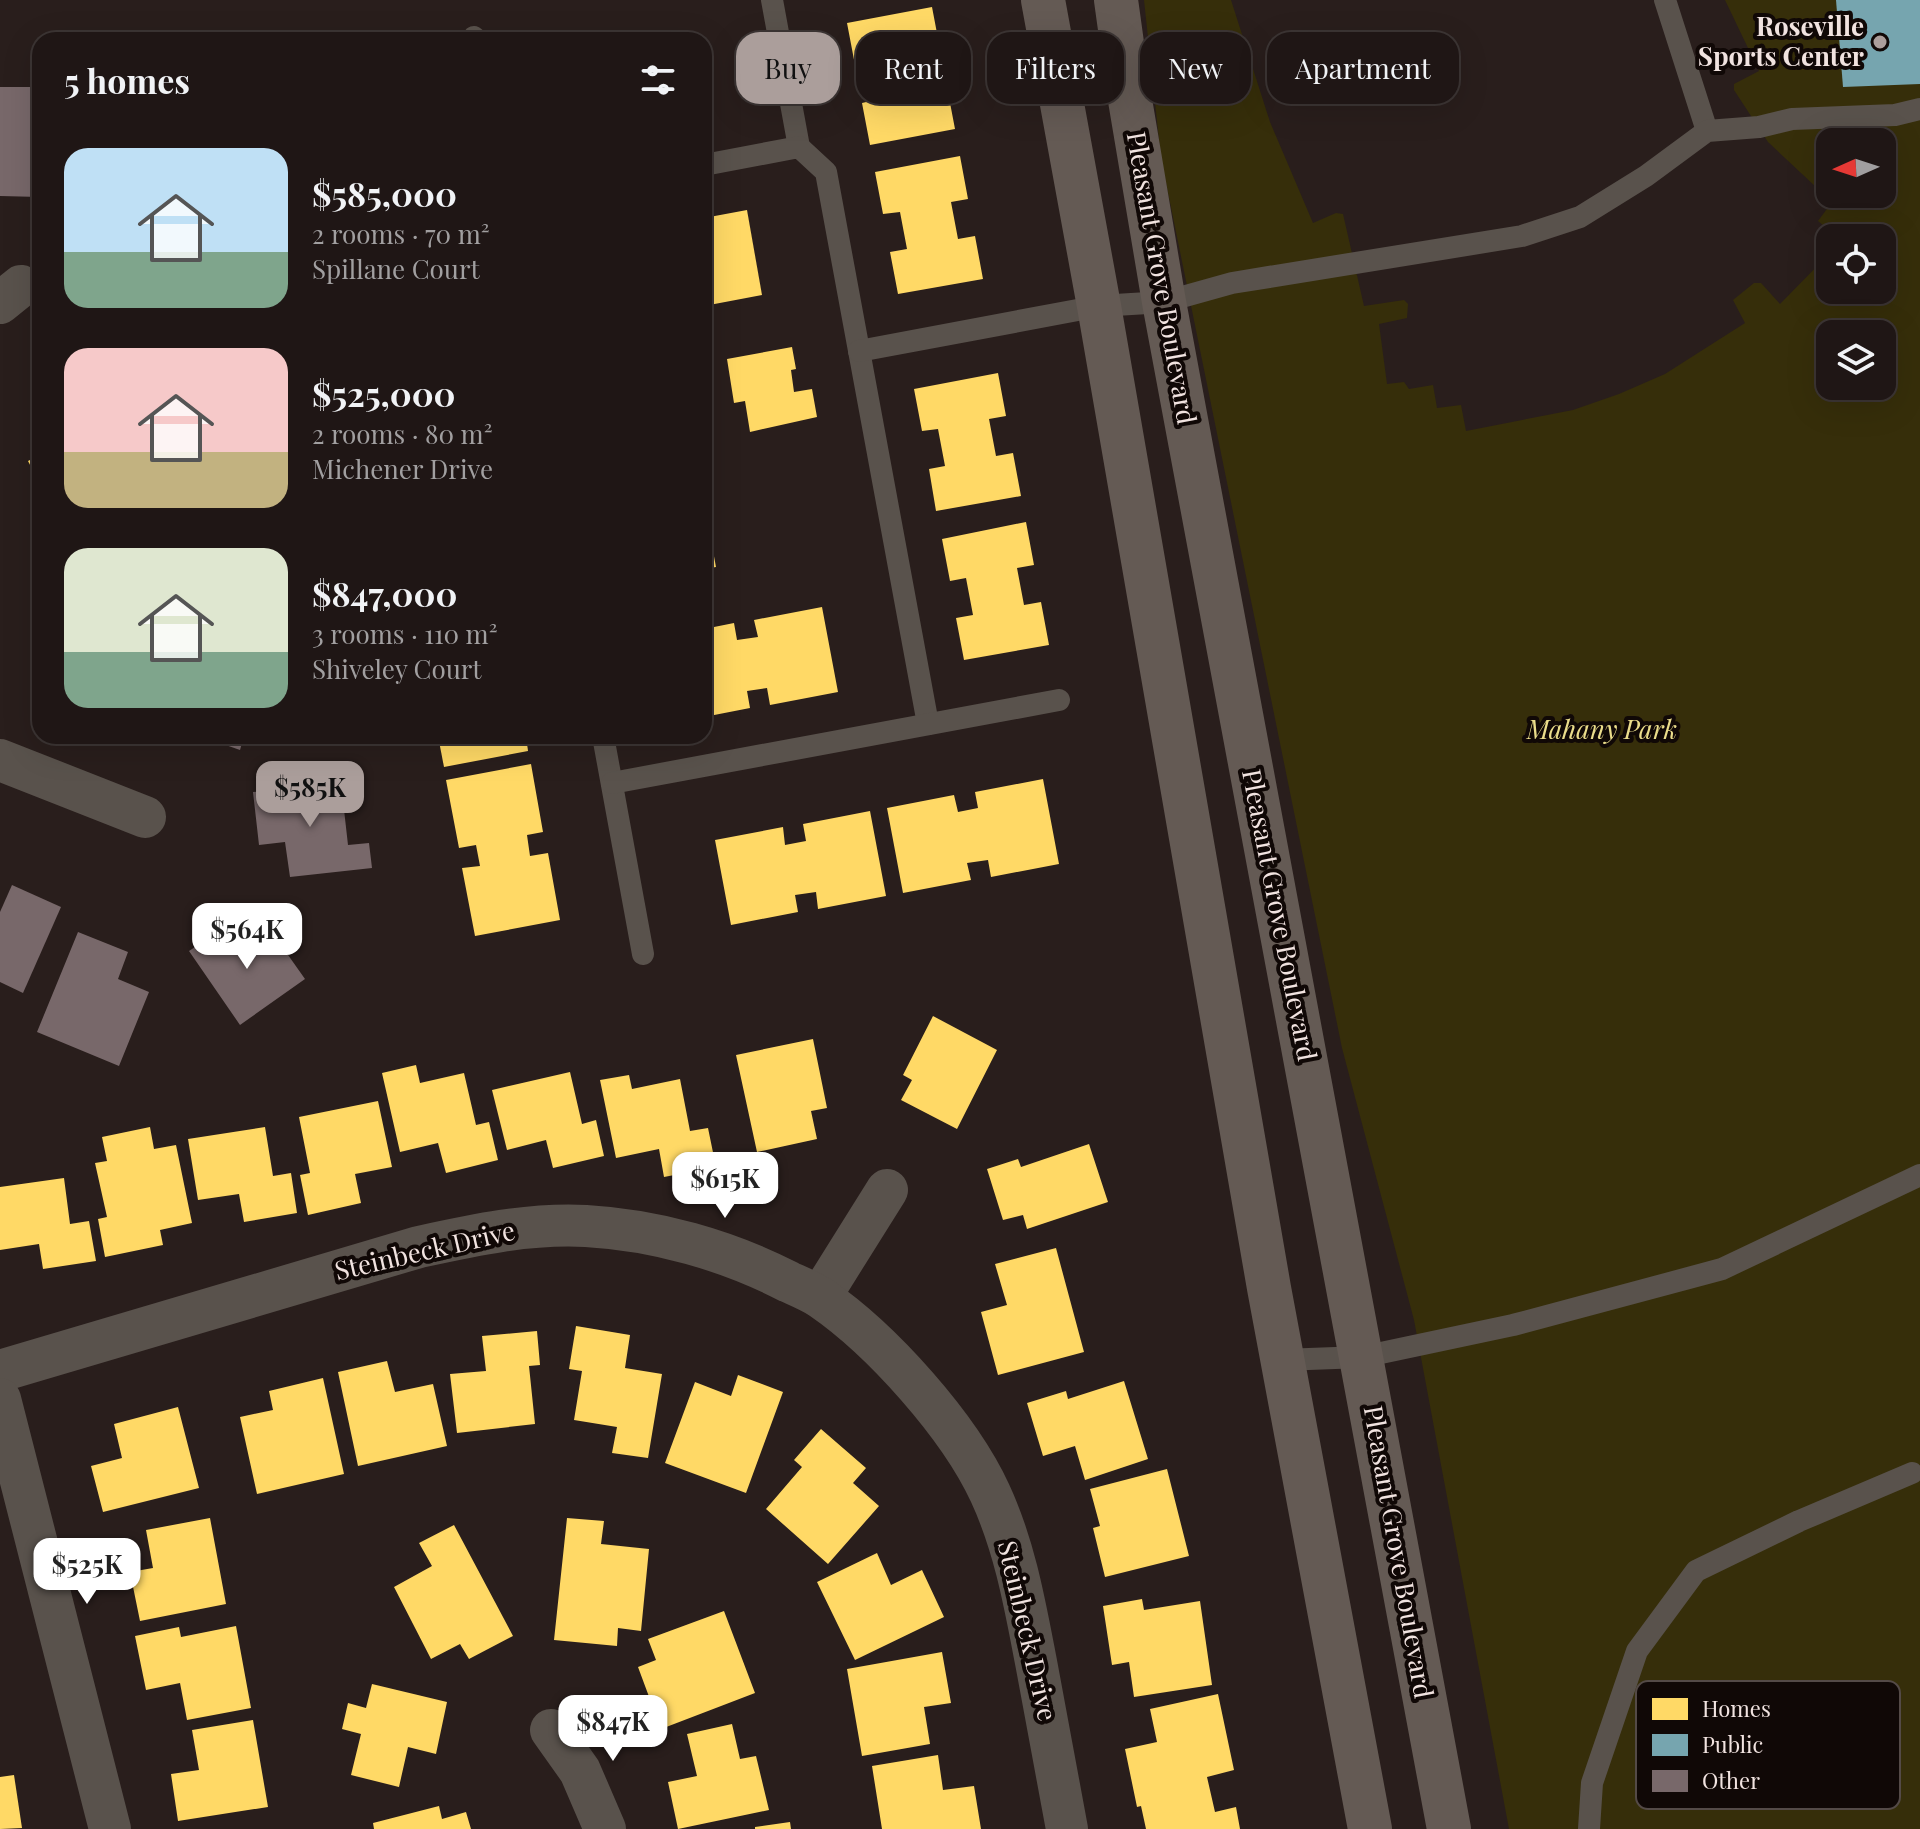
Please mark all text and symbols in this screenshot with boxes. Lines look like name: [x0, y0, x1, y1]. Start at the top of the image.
place label: Roseville Sports Center: [1698, 8, 1864, 73]
chip: Buy: [736, 32, 840, 104]
chip: Rent: [856, 32, 971, 104]
chip: Filters: [987, 32, 1124, 104]
chip: New: [1140, 32, 1251, 104]
chip: Apartment: [1267, 32, 1459, 104]
marker: Roseville Sports Center: [1871, 33, 1889, 51]
text: 5 homes: [64, 57, 190, 103]
icon: filters: [636, 58, 680, 102]
north arrow: [1816, 128, 1896, 208]
map controls: [1816, 128, 1896, 400]
street label: Pleasant Grove Boulevard: [1119, 129, 1205, 427]
text: $585,000: [312, 170, 457, 216]
icon: home: [128, 180, 224, 276]
text: 2 rooms · 70 m²: [312, 216, 490, 251]
button: locate: [1816, 224, 1896, 304]
text: Spillane Court: [312, 251, 480, 286]
button: layers: [1816, 320, 1896, 400]
text: $525,000: [312, 370, 456, 416]
icon: home: [128, 380, 224, 476]
text: 2 rooms · 80 m²: [312, 416, 492, 451]
text: Michener Drive: [312, 451, 493, 486]
text: $847,000: [312, 570, 457, 616]
icon: home: [128, 580, 224, 676]
text: 3 rooms · 110 m²: [312, 616, 497, 651]
text: Shiveley Court: [312, 651, 482, 686]
park label: Mahany Park: [1526, 711, 1677, 746]
pin: $585K: [254, 761, 366, 829]
street label: Pleasant Grove Boulevard: [1235, 766, 1326, 1064]
text: $585K: [274, 769, 346, 804]
pin: $564K: [191, 903, 303, 971]
text: $564K: [210, 911, 284, 946]
pin: $615K: [669, 1152, 781, 1220]
text: $615K: [690, 1160, 760, 1195]
street label: Steinbeck Drive: [331, 1212, 518, 1287]
street label: Pleasant Grove Boulevard: [1356, 1403, 1442, 1701]
street label: Steinbeck Drive: [991, 1537, 1066, 1724]
pin: $525K: [31, 1538, 143, 1606]
text: $525K: [52, 1546, 122, 1581]
legend: [1636, 1681, 1900, 1809]
text: Homes: [1702, 1693, 1771, 1723]
pin: $847K: [557, 1695, 669, 1763]
text: $847K: [576, 1703, 650, 1738]
text: Public: [1702, 1729, 1763, 1759]
text: Other: [1702, 1765, 1760, 1795]

